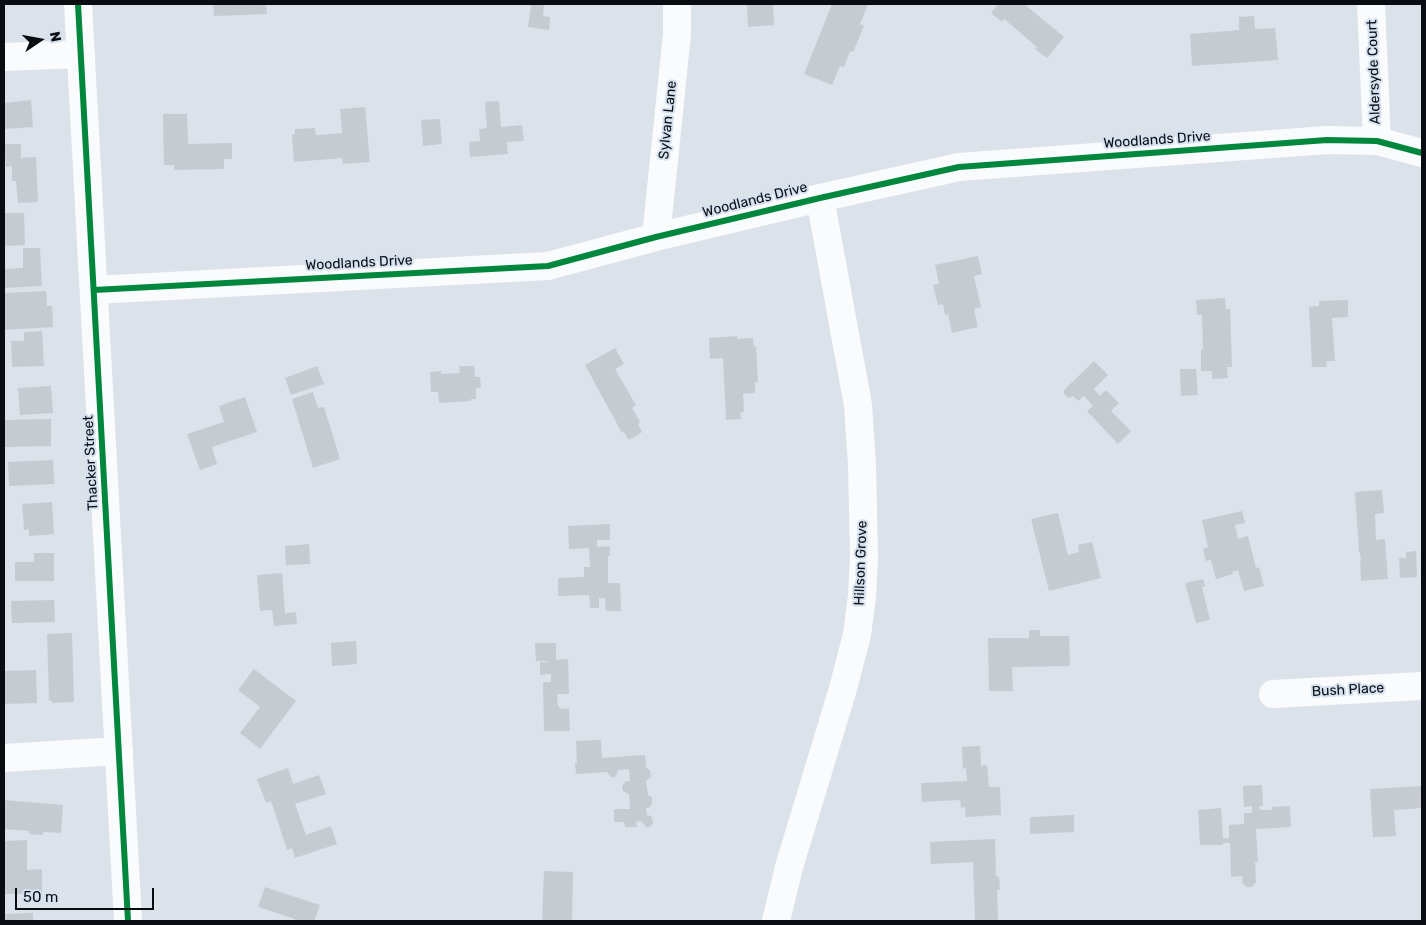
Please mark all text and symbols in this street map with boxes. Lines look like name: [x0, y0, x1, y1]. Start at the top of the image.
north arrow: [15, 15, 65, 65]
street label: Aldersyde Court: [1364, 19, 1384, 125]
text: N: [46, 30, 65, 43]
street label: Sylvan Lane: [656, 80, 680, 160]
street label: Woodlands Drive: [1103, 128, 1211, 152]
street label: Woodlands Drive: [701, 179, 809, 221]
street label: Woodlands Drive: [305, 252, 413, 274]
street label: Thacker Street: [80, 415, 102, 511]
street label: Hillson Grove: [851, 520, 871, 606]
street label: Bush Place: [1311, 680, 1385, 700]
scale bar: [18, 878, 156, 910]
text: 50 m: [23, 888, 58, 906]

